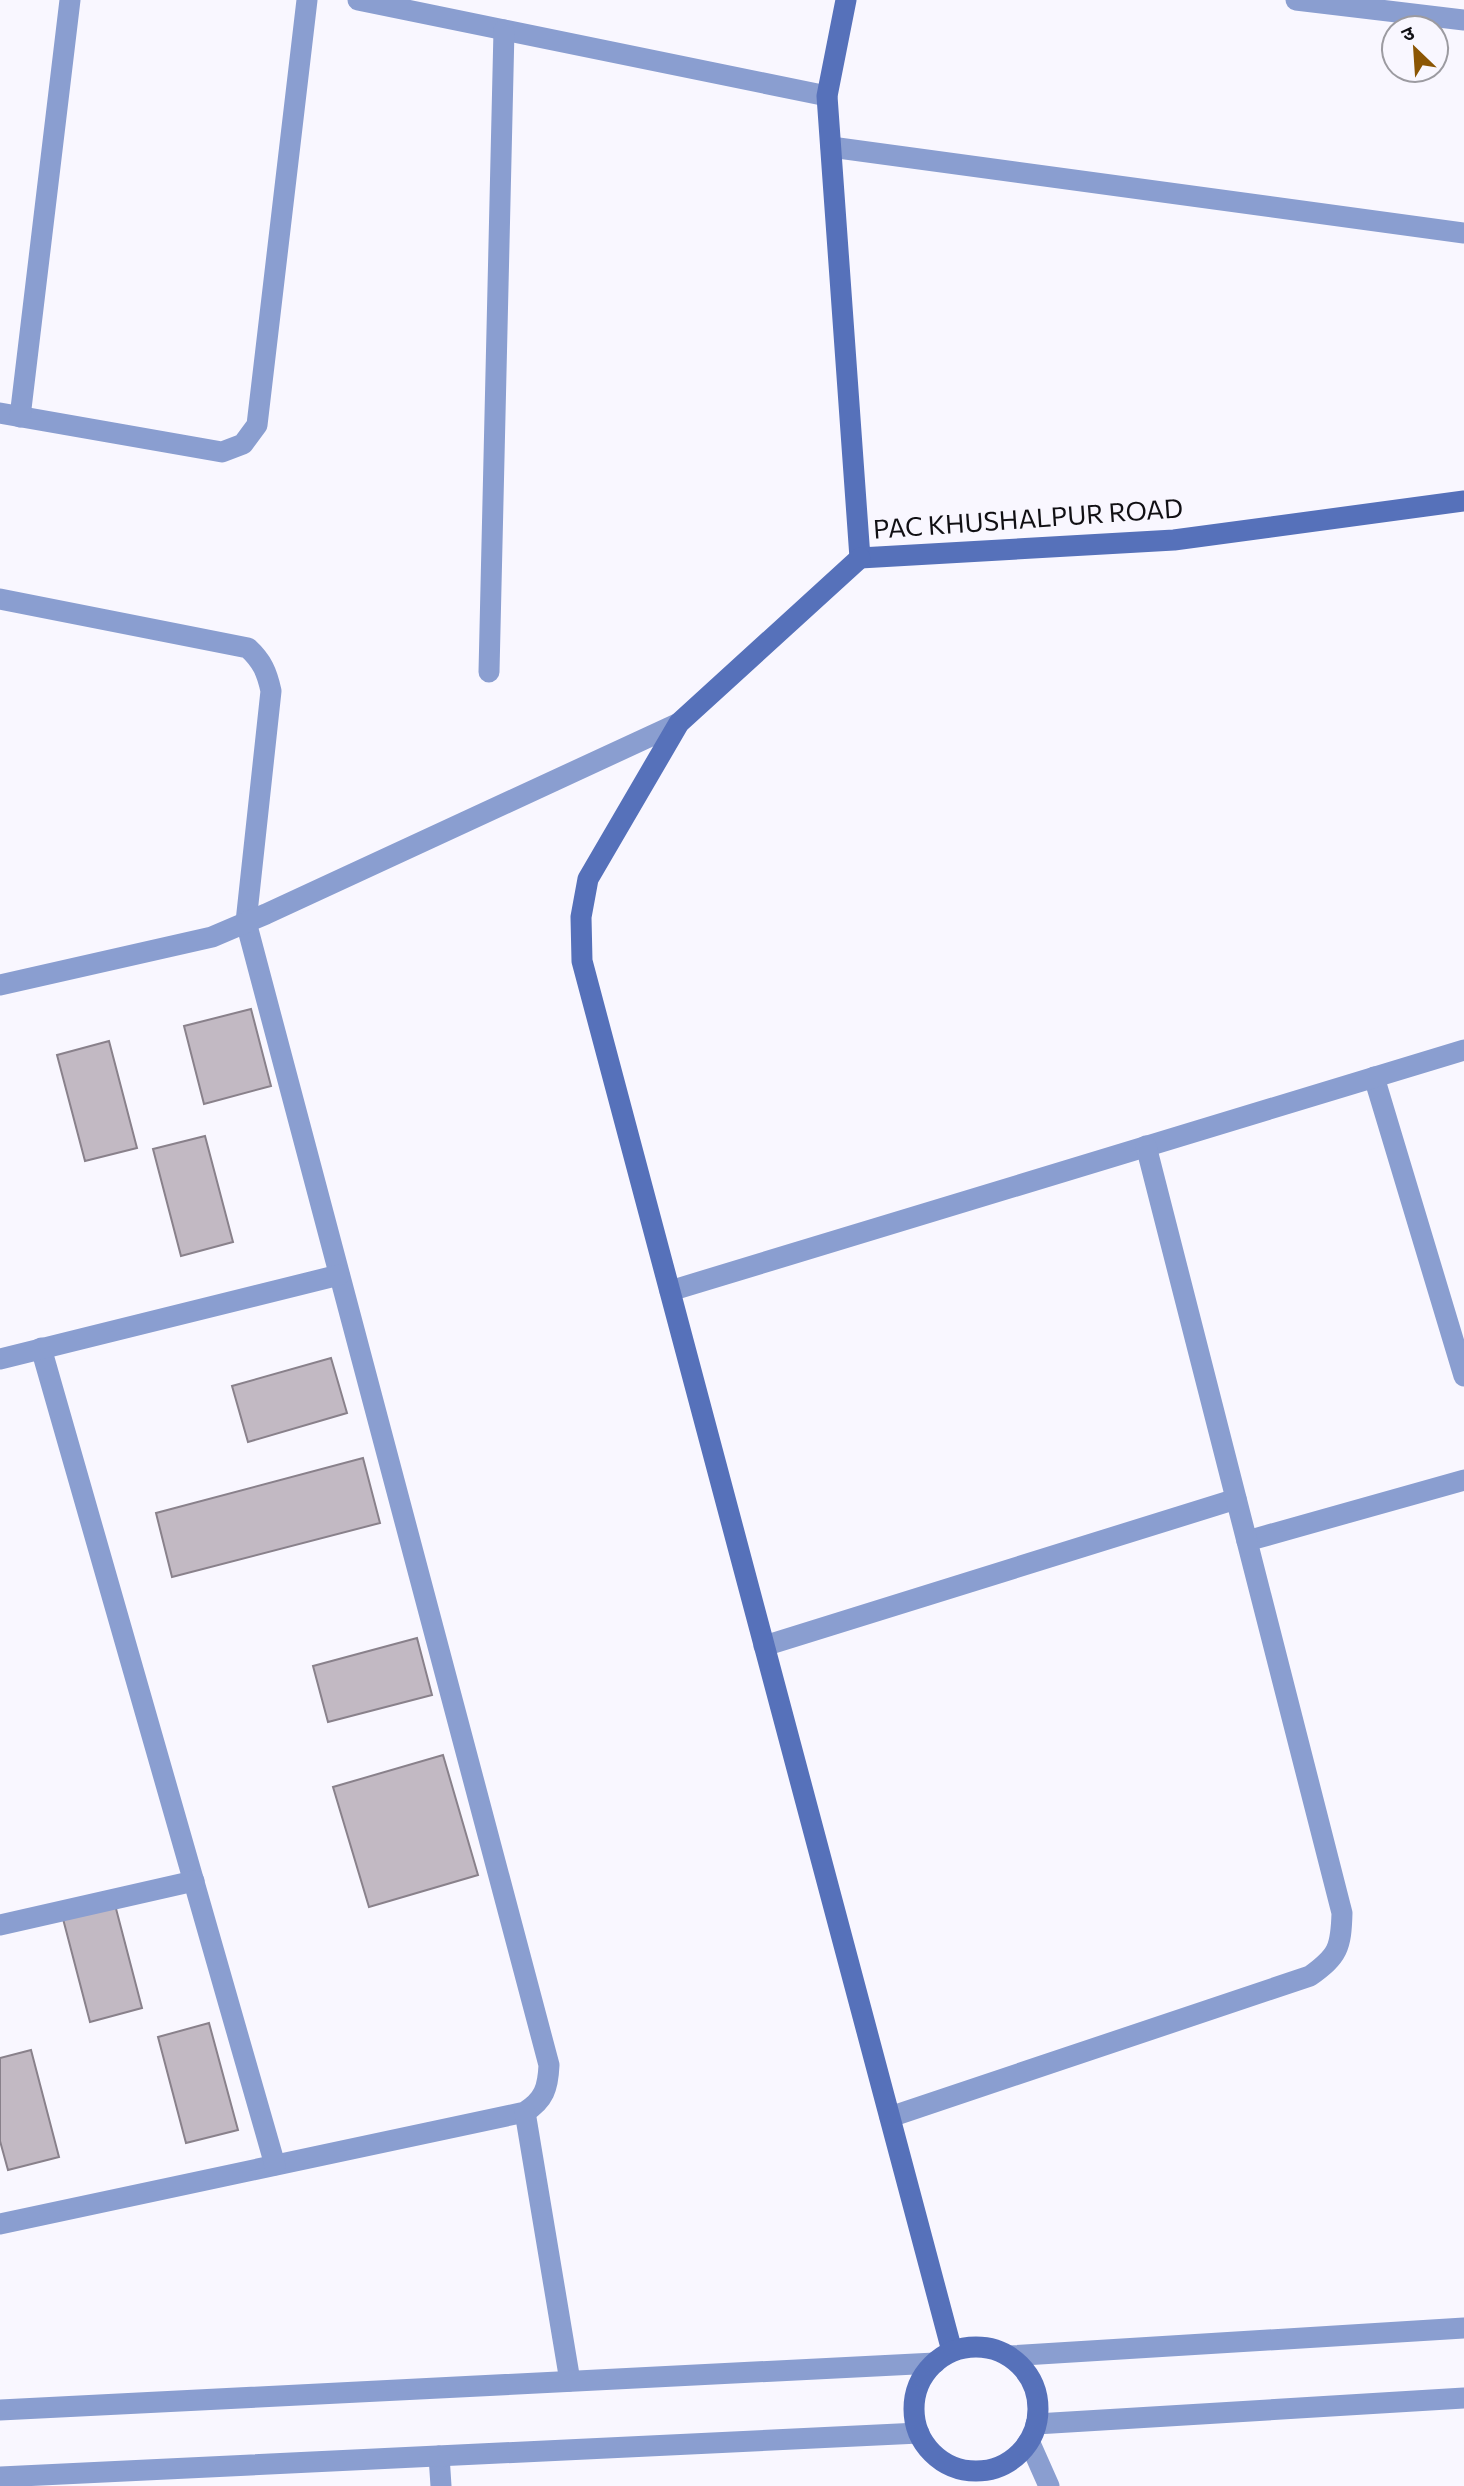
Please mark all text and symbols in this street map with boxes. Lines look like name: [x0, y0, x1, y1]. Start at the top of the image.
north arrow: [1380, 14, 1450, 84]
text: उ: [1398, 20, 1418, 46]
street label: PAC KHUSHALPUR ROAD: [872, 491, 1184, 544]

